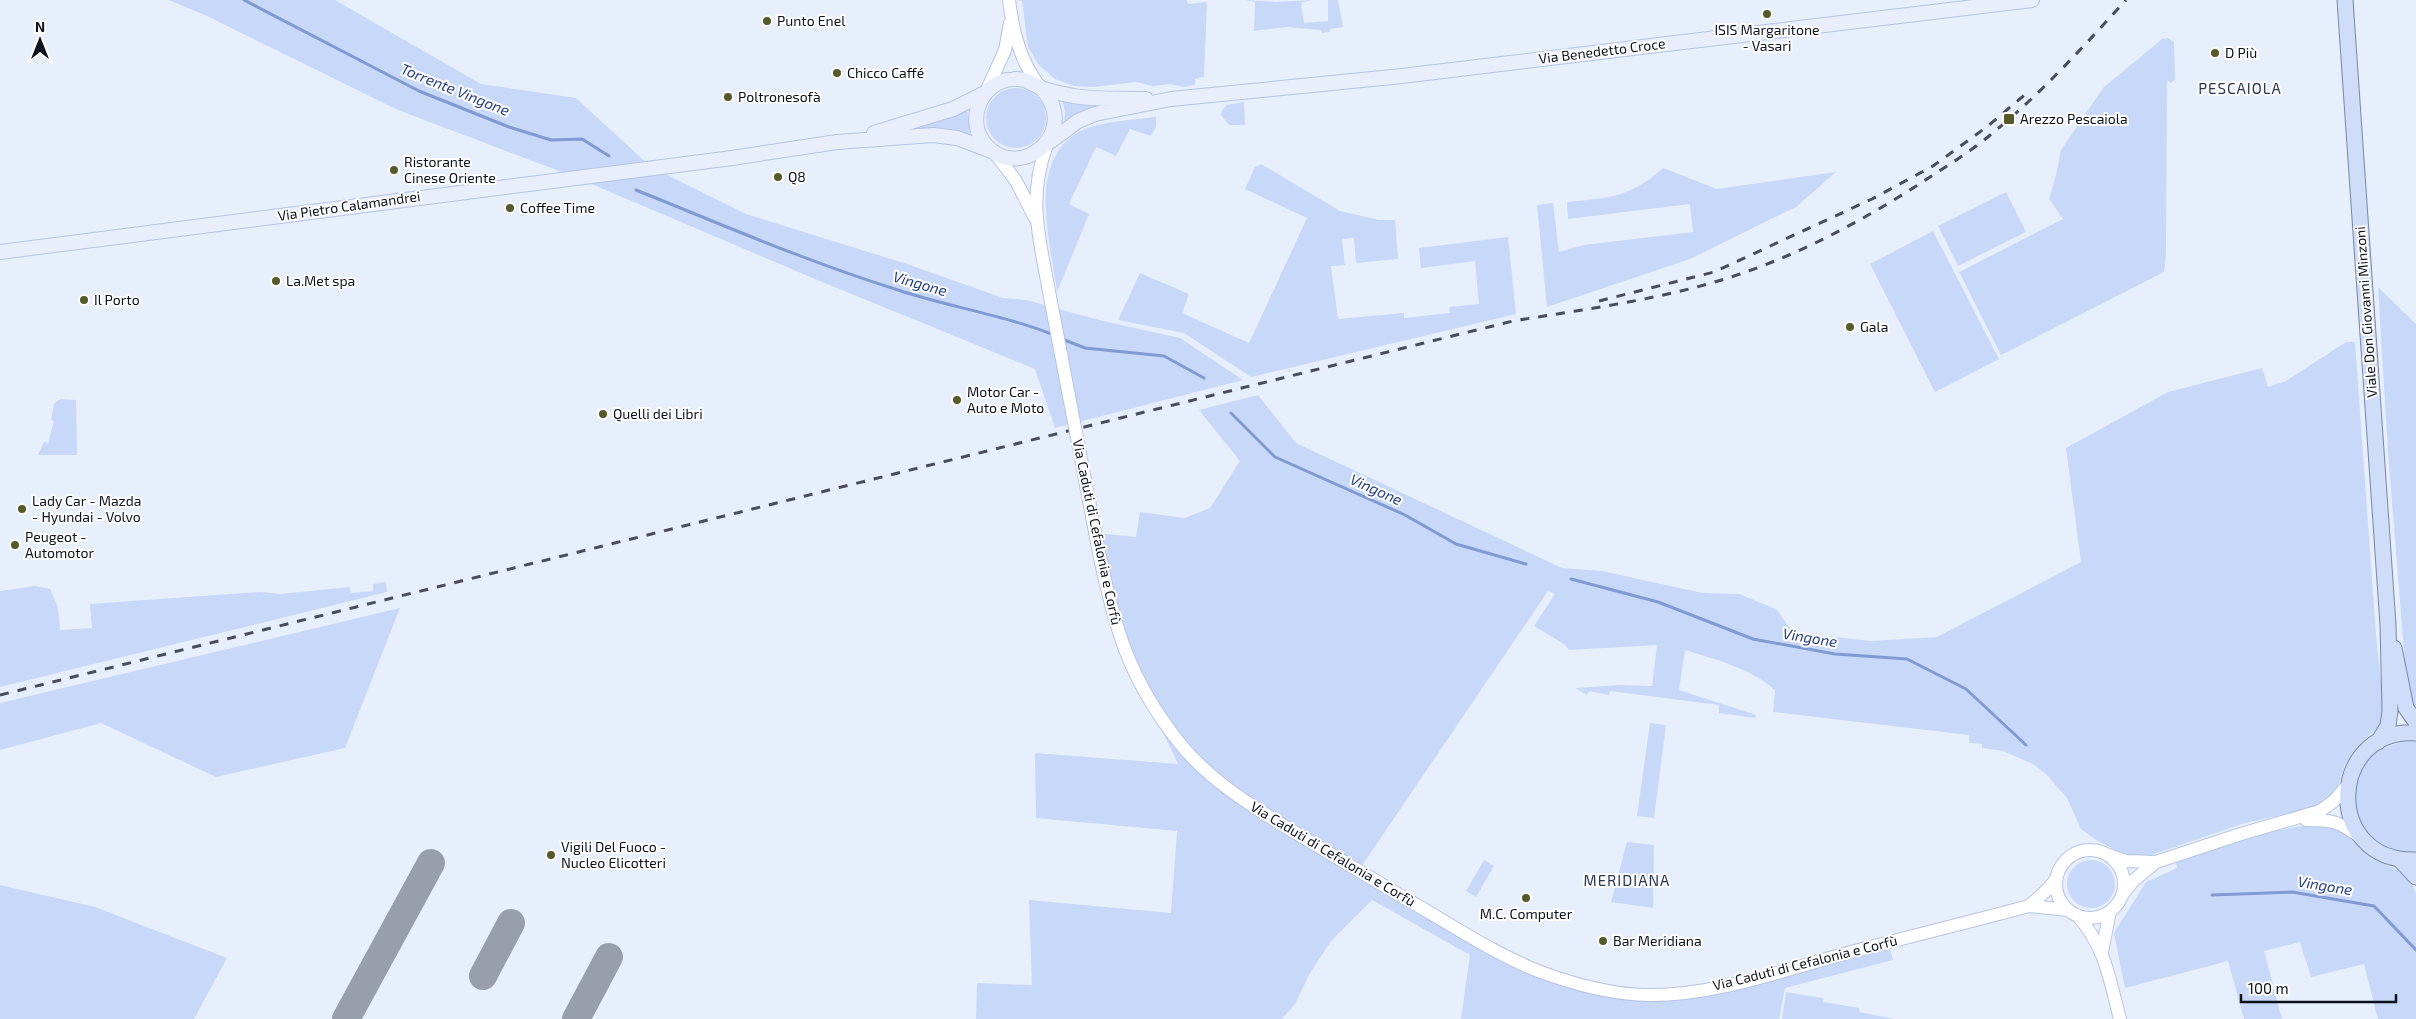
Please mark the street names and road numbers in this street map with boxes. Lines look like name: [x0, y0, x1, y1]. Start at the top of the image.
street label: Via Benedetto Croce: [1538, 34, 1666, 67]
street label: Via Pietro Calamandrei: [276, 187, 421, 224]
street label: Viale Don Giovanni Minzoni: [2351, 226, 2380, 398]
street label: Via Caduti di Cefalonia e Corfù: [1069, 437, 1126, 626]
street label: Via Caduti di Cefalonia e Corfù: [1248, 797, 1419, 910]
street label: Via Caduti di Cefalonia e Corfù: [1711, 931, 1899, 994]

